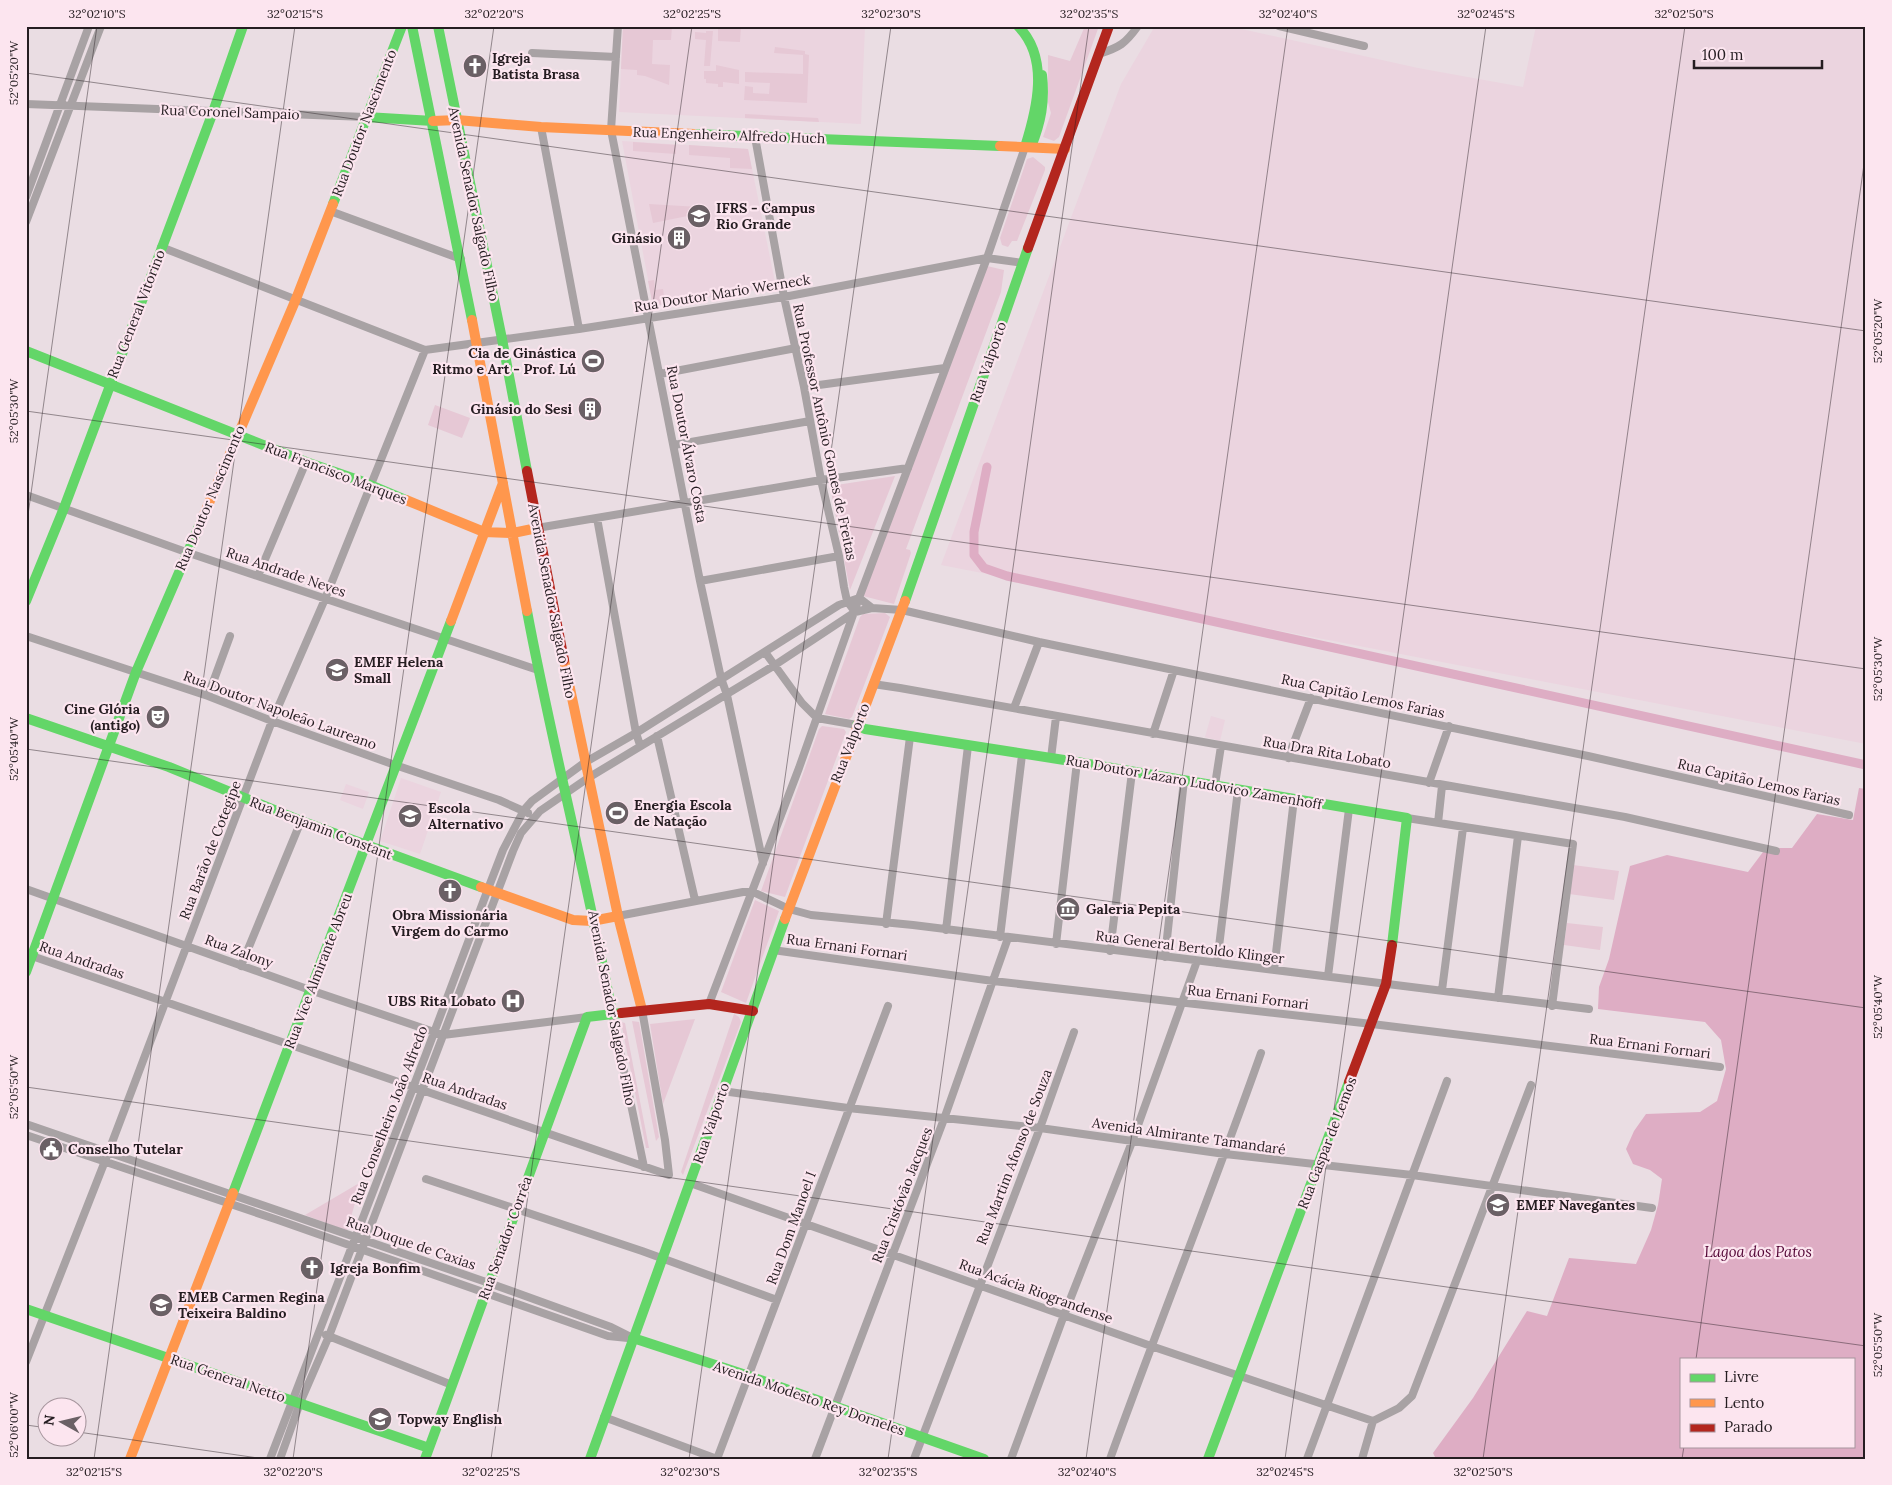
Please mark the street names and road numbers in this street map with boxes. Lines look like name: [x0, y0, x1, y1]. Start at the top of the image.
street label: Rua Doutor Nascimento: [328, 47, 400, 199]
street label: Rua Coronel Sampaio: [160, 101, 300, 123]
street label: Avenida Senador Salgado Filho: [444, 104, 503, 303]
street label: Rua Engenheiro Alfredo Huch: [632, 123, 826, 147]
street label: Rua General Vitorino: [103, 247, 169, 381]
street label: Rua Doutor Mario Werneck: [633, 270, 812, 316]
street label: Rua Professor Antônio Gomes de Freitas: [789, 302, 861, 562]
street label: Rua Valporto: [966, 319, 1010, 405]
street label: Rua Doutor Álvaro Costa: [663, 364, 711, 524]
street label: Rua Doutor Nascimento: [171, 423, 249, 573]
street label: Rua Francisco Marques: [262, 438, 410, 508]
street label: Avenida Senador Salgado Filho: [524, 501, 580, 700]
street label: Rua Andrade Neves: [224, 543, 348, 601]
street label: Rua Doutor Napoleão Laureano: [181, 667, 379, 753]
street label: Rua Capitão Lemos Farias: [1280, 670, 1446, 722]
street label: Rua Valporto: [827, 700, 873, 786]
street label: Rua Dra Rita Lobato: [1262, 732, 1392, 772]
street label: Rua Doutor Lázaro Ludovico Zamenhoff: [1064, 751, 1325, 814]
street label: Rua Capitão Lemos Farias: [1676, 754, 1842, 810]
street label: Rua Barão de Cotegipe: [175, 777, 245, 922]
street label: Rua Benjamin Constant: [247, 792, 396, 864]
street label: Rua Vice Almirante Abreu: [280, 890, 356, 1052]
street label: Avenida Senador Salgado Filho: [584, 908, 640, 1107]
street label: Rua General Bertoldo Klinger: [1094, 926, 1286, 968]
street label: Rua Zalony: [202, 930, 276, 972]
street label: Rua Ernani Fornari: [785, 930, 909, 964]
street label: Rua Andradas: [37, 937, 127, 983]
street label: Rua Ernani Fornari: [1186, 981, 1310, 1013]
street label: Rua Conselheiro João Alfredo: [347, 1023, 431, 1207]
street label: Rua Ernani Fornari: [1588, 1030, 1712, 1062]
street label: Rua Martim Afonso de Souza: [972, 1067, 1056, 1247]
street label: Rua Andradas: [420, 1068, 510, 1114]
street label: Rua Gaspar de Lemos: [1293, 1074, 1361, 1212]
street label: Rua Valporto: [689, 1080, 733, 1166]
street label: Avenida Almirante Tamandaré: [1090, 1113, 1287, 1159]
street label: Rua Cristóvão Jacques: [868, 1125, 936, 1265]
street label: Rua Dom Manoel I: [762, 1169, 820, 1287]
street label: Rua Senador Corrêa: [474, 1174, 536, 1302]
street label: Rua Duque de Caxias: [344, 1212, 478, 1274]
street label: Rua Acácia Riograndense: [957, 1255, 1116, 1327]
street label: Rua General Netto: [168, 1350, 288, 1406]
street label: Avenida Modesto Rey Dorneles: [710, 1356, 907, 1439]

